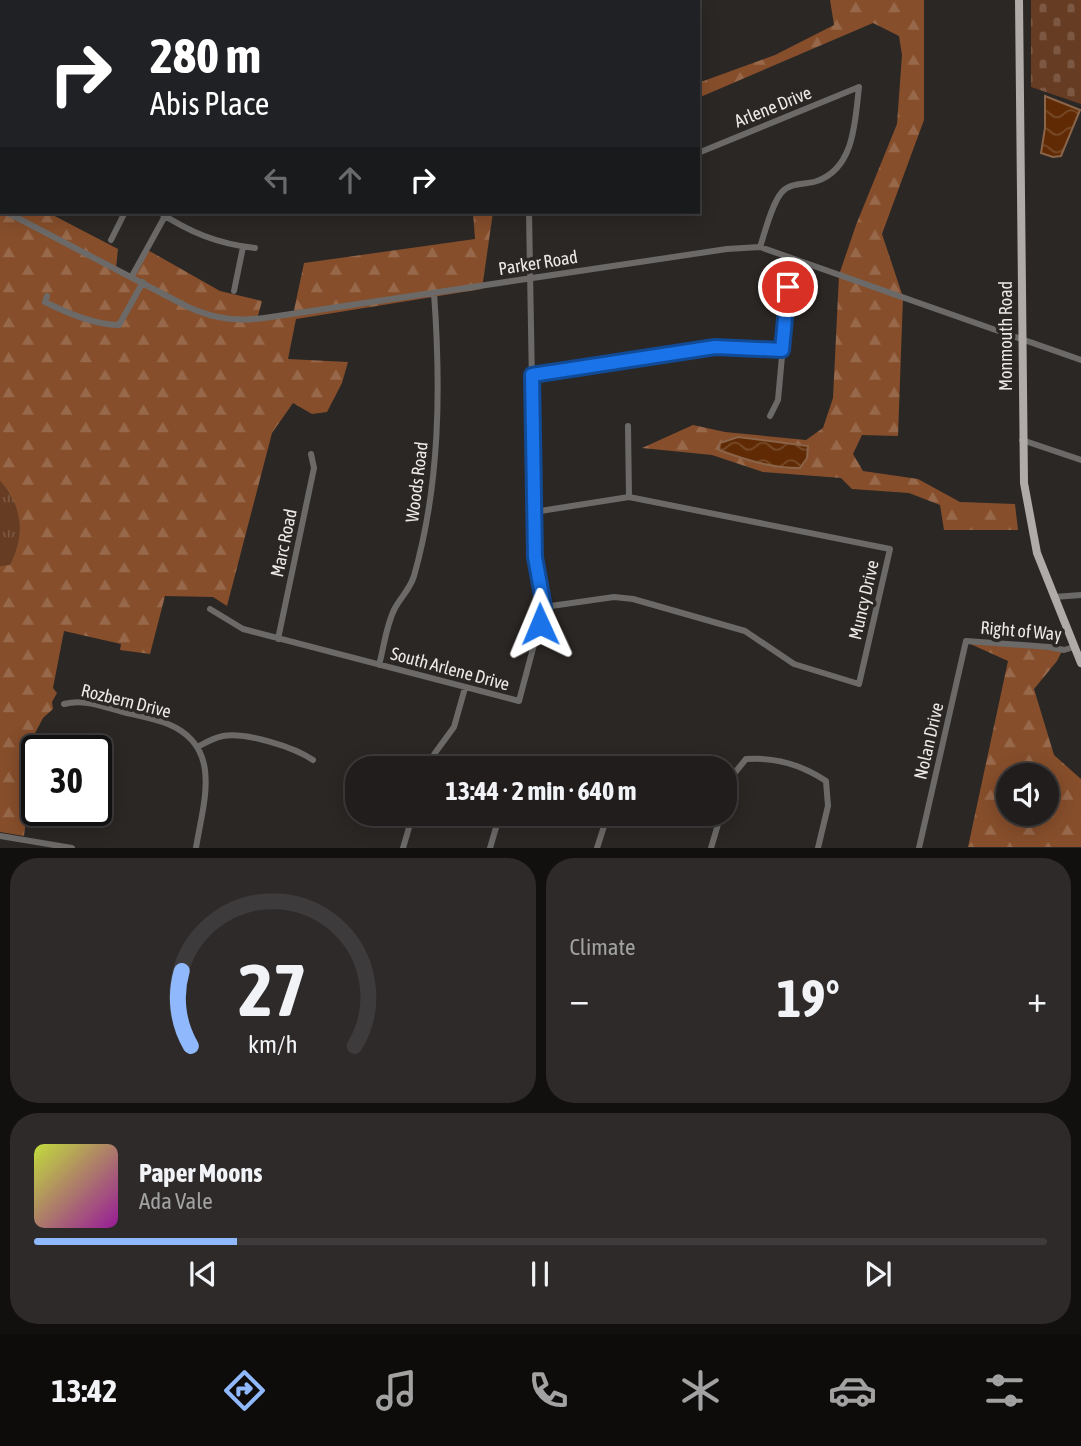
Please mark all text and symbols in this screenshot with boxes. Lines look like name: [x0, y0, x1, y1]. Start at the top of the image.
text: 280 m: [150, 27, 261, 83]
icon: right: [35, 28, 126, 119]
street label: Arlene Drive: [731, 82, 814, 131]
text: Abis Place: [150, 85, 269, 122]
icon: left: [258, 161, 296, 199]
icon: ahead: [331, 161, 369, 199]
icon: right: [404, 161, 442, 199]
street label: Parker Road: [497, 246, 579, 279]
pin: [758, 257, 818, 317]
icon: arrive: [769, 268, 807, 306]
street label: Monmouth Road: [995, 281, 1016, 391]
street label: Woods Road: [401, 440, 432, 523]
street label: Marc Road: [266, 507, 301, 579]
street label: Muncy Drive: [844, 558, 883, 642]
position arrow: [503, 587, 577, 661]
street label: Right of Way: [980, 616, 1063, 645]
street label: South Arlene Drive: [388, 643, 512, 694]
street label: Rozbern Drive: [79, 679, 173, 722]
street label: Nolan Drive: [909, 700, 948, 781]
speed limit sign: 30: [21, 735, 112, 826]
map controls: [996, 763, 1059, 826]
button: sound: [996, 763, 1059, 826]
text: 13:44 · 2 min · 640 m: [446, 776, 636, 806]
text: Climate: [570, 934, 635, 960]
text: 27: [239, 949, 307, 1032]
text: 19°: [777, 968, 840, 1028]
text: −: [570, 977, 589, 1020]
text: +: [1027, 977, 1047, 1020]
text: km/h: [248, 1030, 298, 1058]
text: Paper Moons: [139, 1158, 262, 1188]
text: Ada Vale: [139, 1188, 213, 1214]
icon: previous: [184, 1255, 222, 1293]
icon: pause: [521, 1255, 559, 1293]
icon: next: [859, 1255, 897, 1293]
icon: directions: [220, 1366, 269, 1415]
icon: music: [372, 1366, 421, 1415]
icon: phone: [524, 1366, 573, 1415]
icon: climate: [676, 1366, 725, 1415]
icon: car: [828, 1366, 877, 1415]
icon: filters: [980, 1366, 1029, 1415]
text: 13:42: [52, 1372, 117, 1409]

